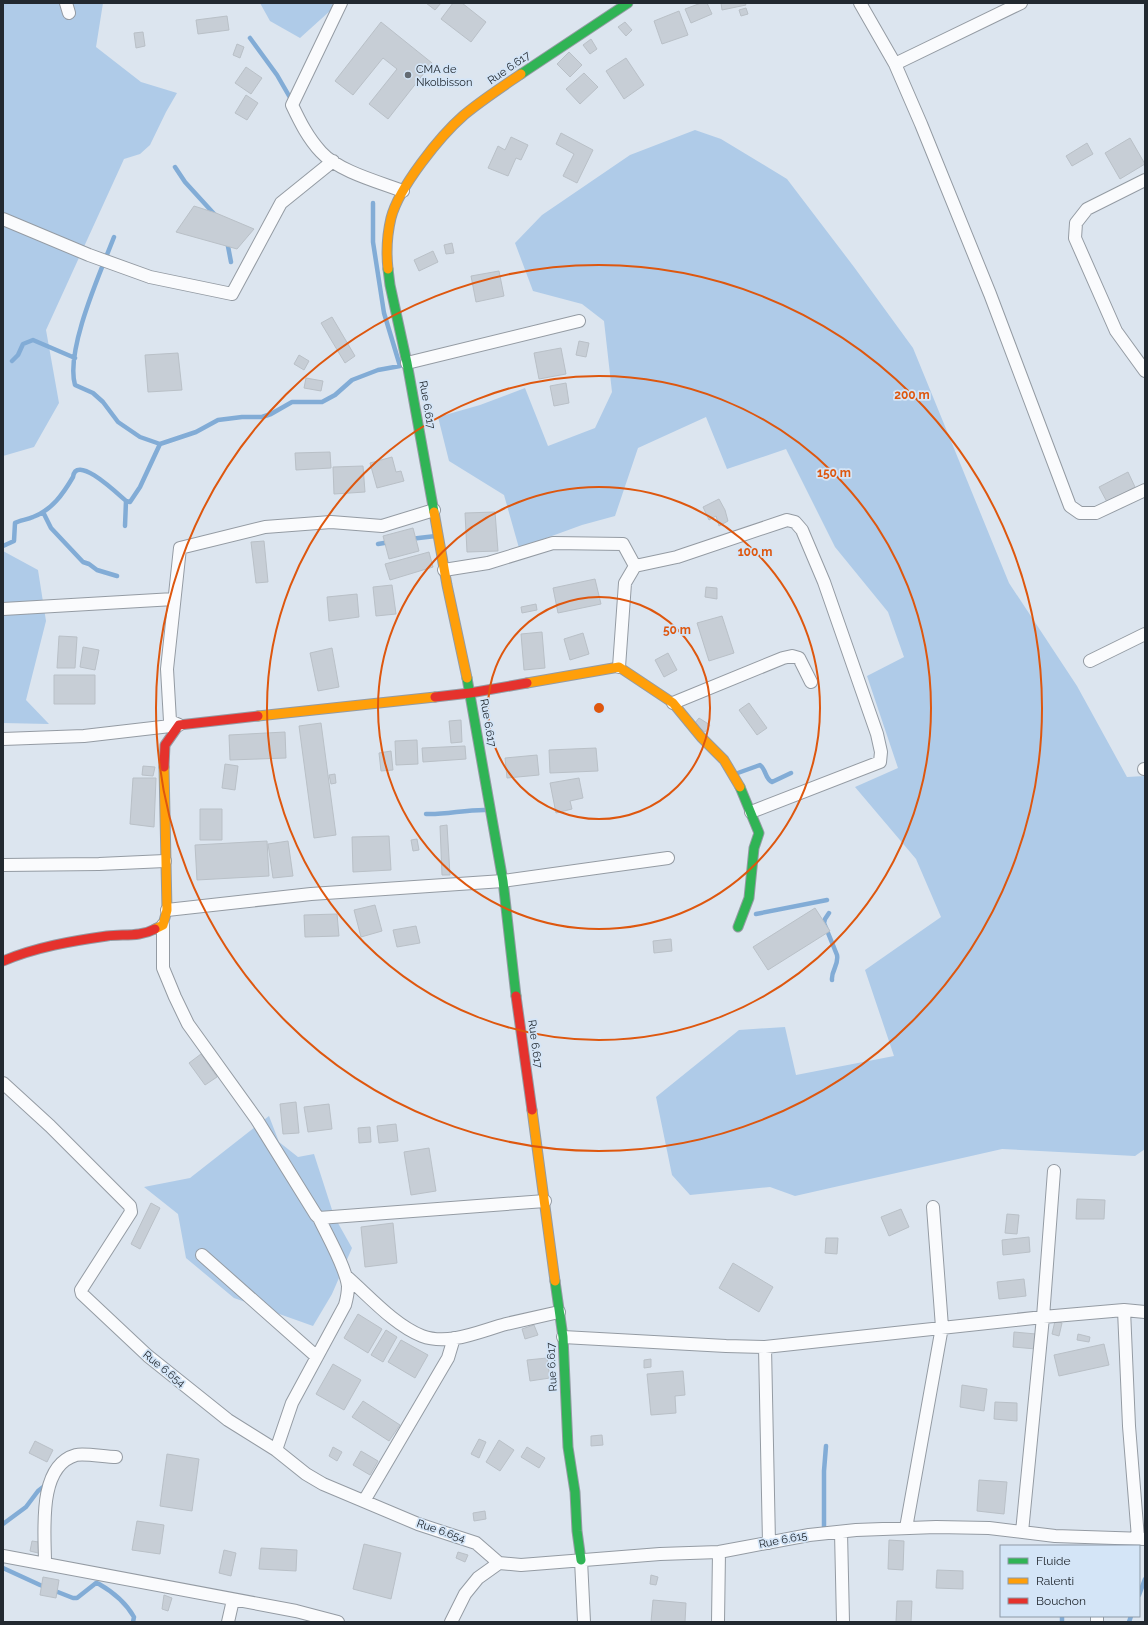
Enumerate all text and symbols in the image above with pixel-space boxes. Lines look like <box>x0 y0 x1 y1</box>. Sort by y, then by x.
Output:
street label: Rue 6.617 <box>485 49 533 87</box>
place label: CMA de Nkolbisson <box>416 63 472 89</box>
marker: CMA de Nkolbisson <box>403 70 413 80</box>
street label: Rue 6.617 <box>416 380 438 430</box>
text: 200 m <box>894 388 930 402</box>
text: 150 m <box>817 466 851 480</box>
text: 100 m <box>738 545 772 559</box>
text: 50 m <box>663 623 691 637</box>
street label: Rue 6.617 <box>477 698 499 748</box>
centre of rings <box>592 701 606 715</box>
street label: Rue 6.617 <box>525 1019 545 1069</box>
street label: Rue 6.617 <box>544 1342 560 1392</box>
street label: Rue 6.654 <box>140 1348 188 1390</box>
street label: Rue 6.654 <box>415 1517 467 1545</box>
street label: Rue 6.615 <box>758 1529 808 1551</box>
legend <box>1000 1545 1140 1617</box>
text: Fluide <box>1036 1554 1071 1568</box>
text: Ralenti <box>1036 1574 1074 1588</box>
text: Bouchon <box>1036 1594 1086 1608</box>

